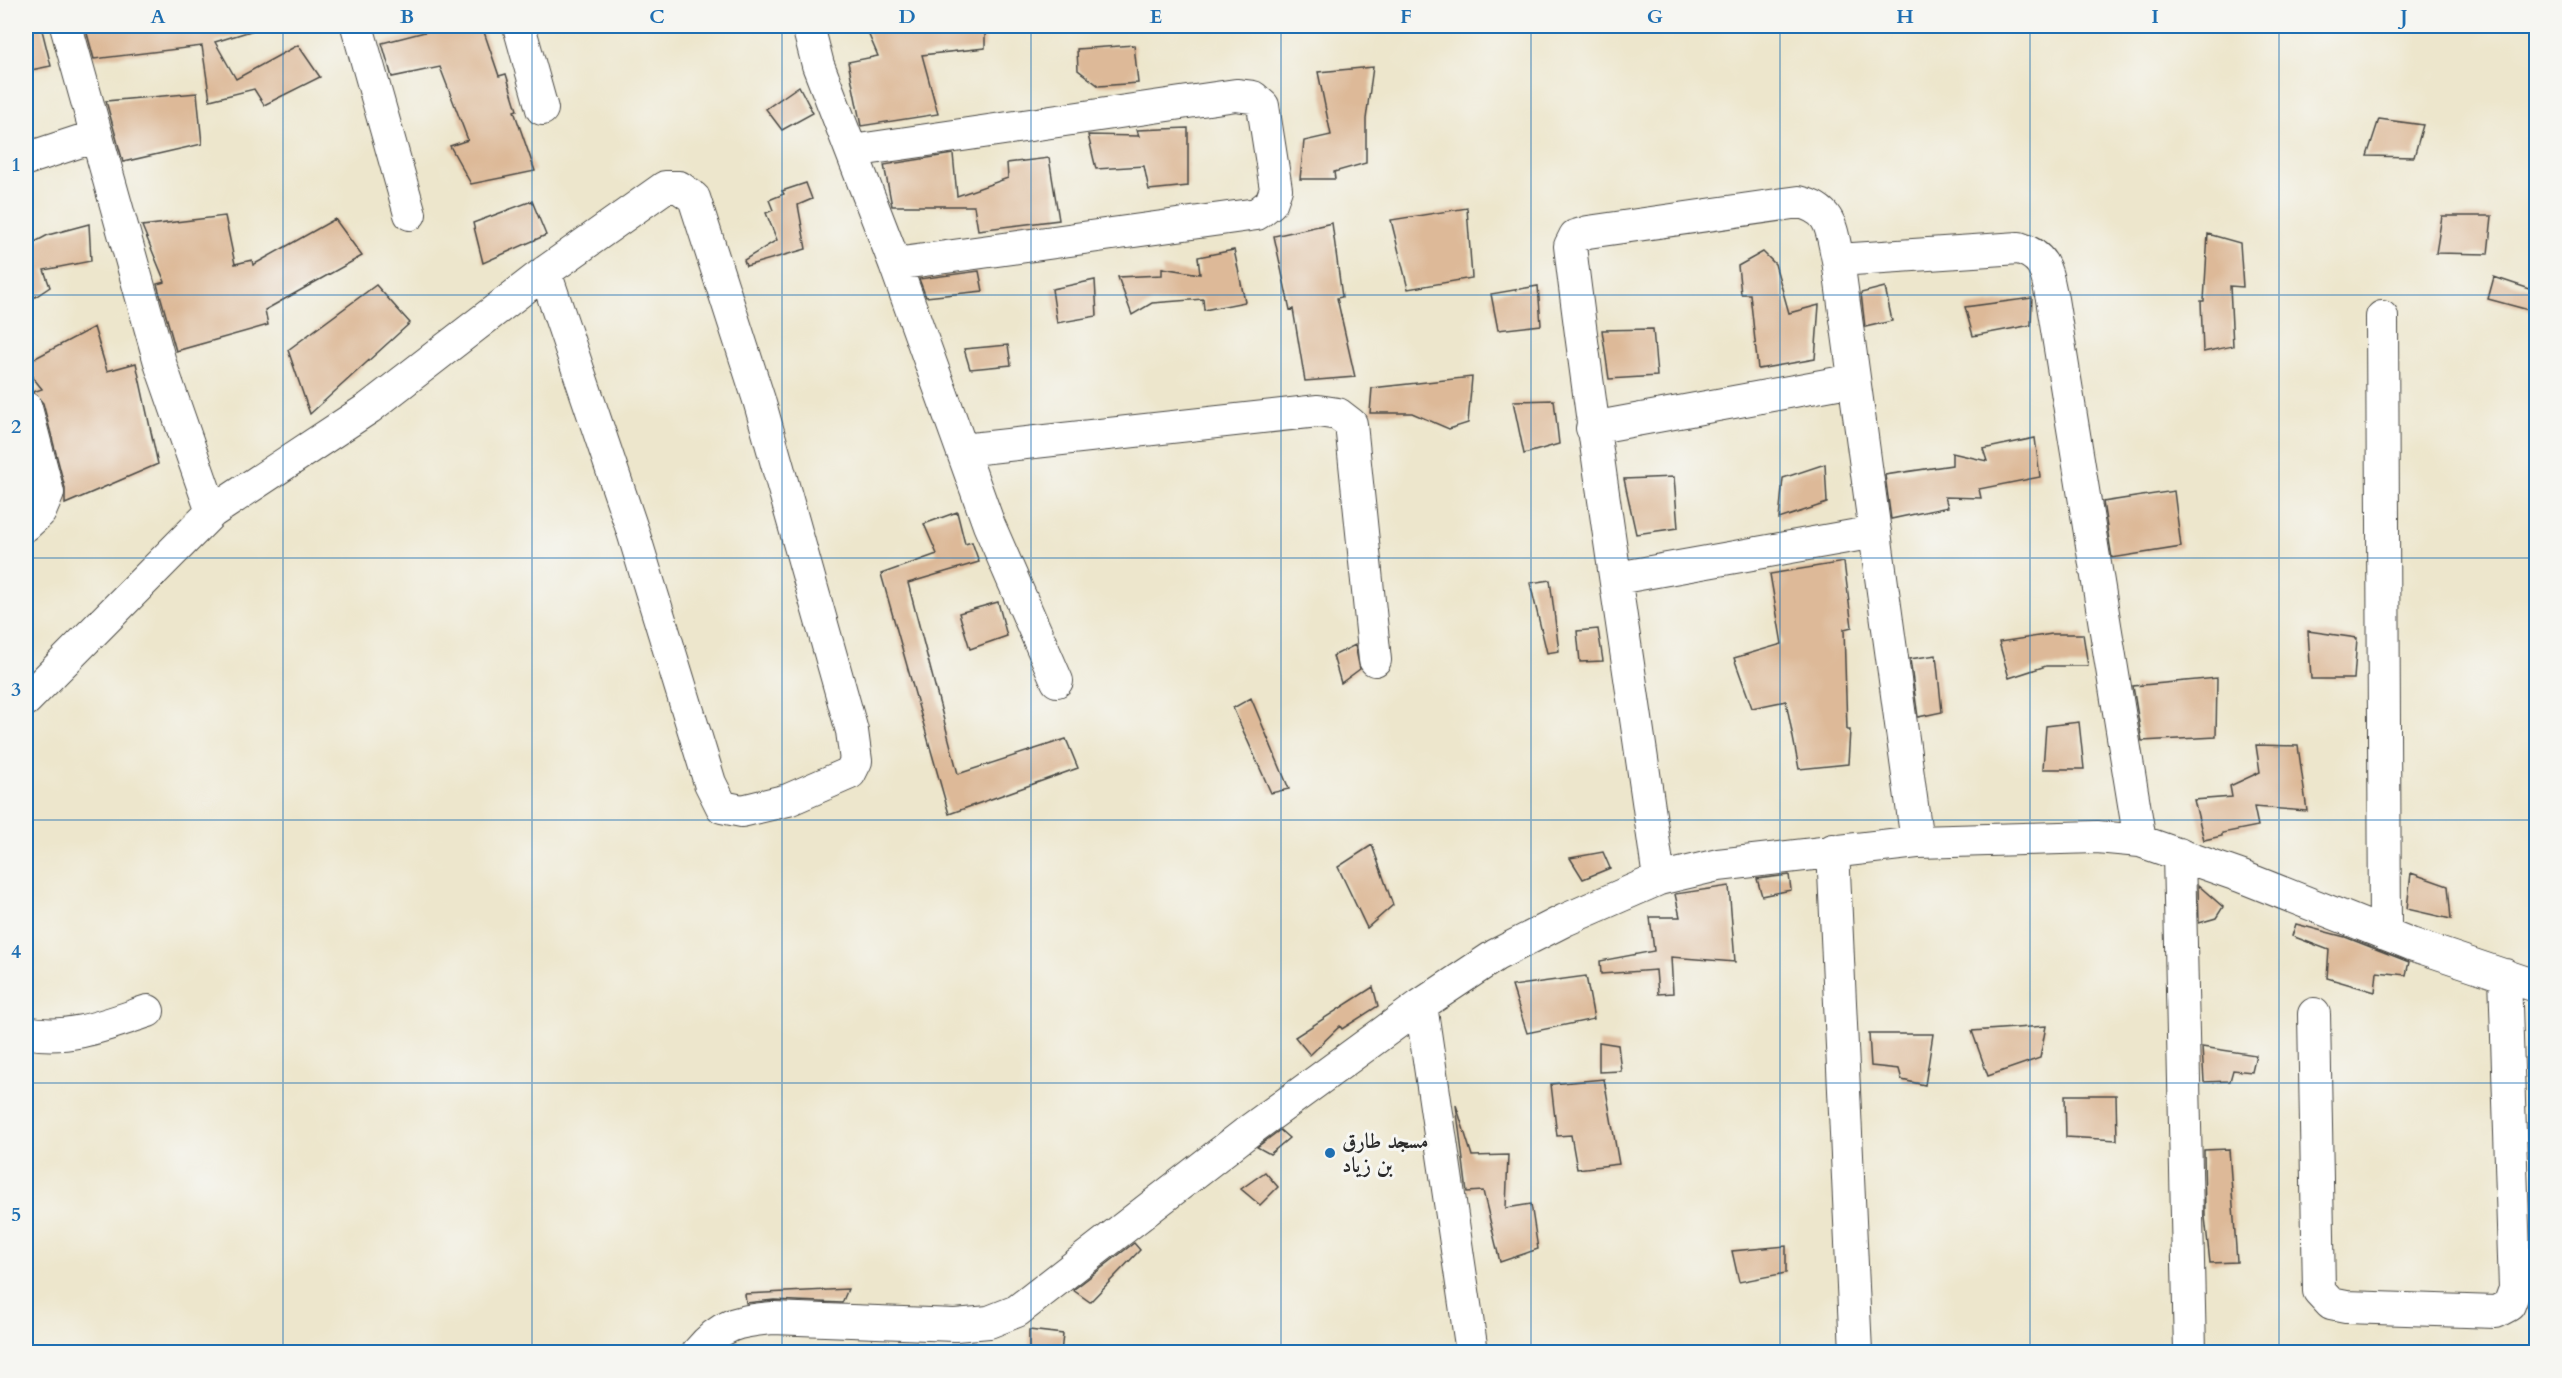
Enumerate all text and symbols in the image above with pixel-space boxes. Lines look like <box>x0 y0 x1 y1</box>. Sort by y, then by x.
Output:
text: A <box>150 3 166 30</box>
text: B <box>400 3 414 30</box>
text: C <box>649 3 665 30</box>
text: D <box>898 3 916 30</box>
text: E <box>1150 3 1162 30</box>
text: F <box>1400 3 1412 30</box>
text: G <box>1647 3 1663 30</box>
text: H <box>1896 3 1914 30</box>
text: I <box>2151 3 2159 30</box>
text: J <box>2397 3 2408 30</box>
text: 1 <box>11 151 21 178</box>
text: 2 <box>11 413 21 440</box>
text: 3 <box>11 676 21 703</box>
text: 4 <box>11 938 21 965</box>
place label: مسجد طارق بن زياد <box>1342 1127 1428 1180</box>
marker: مسجد طارق بن زياد <box>1323 1146 1337 1160</box>
text: 5 <box>11 1201 21 1228</box>

